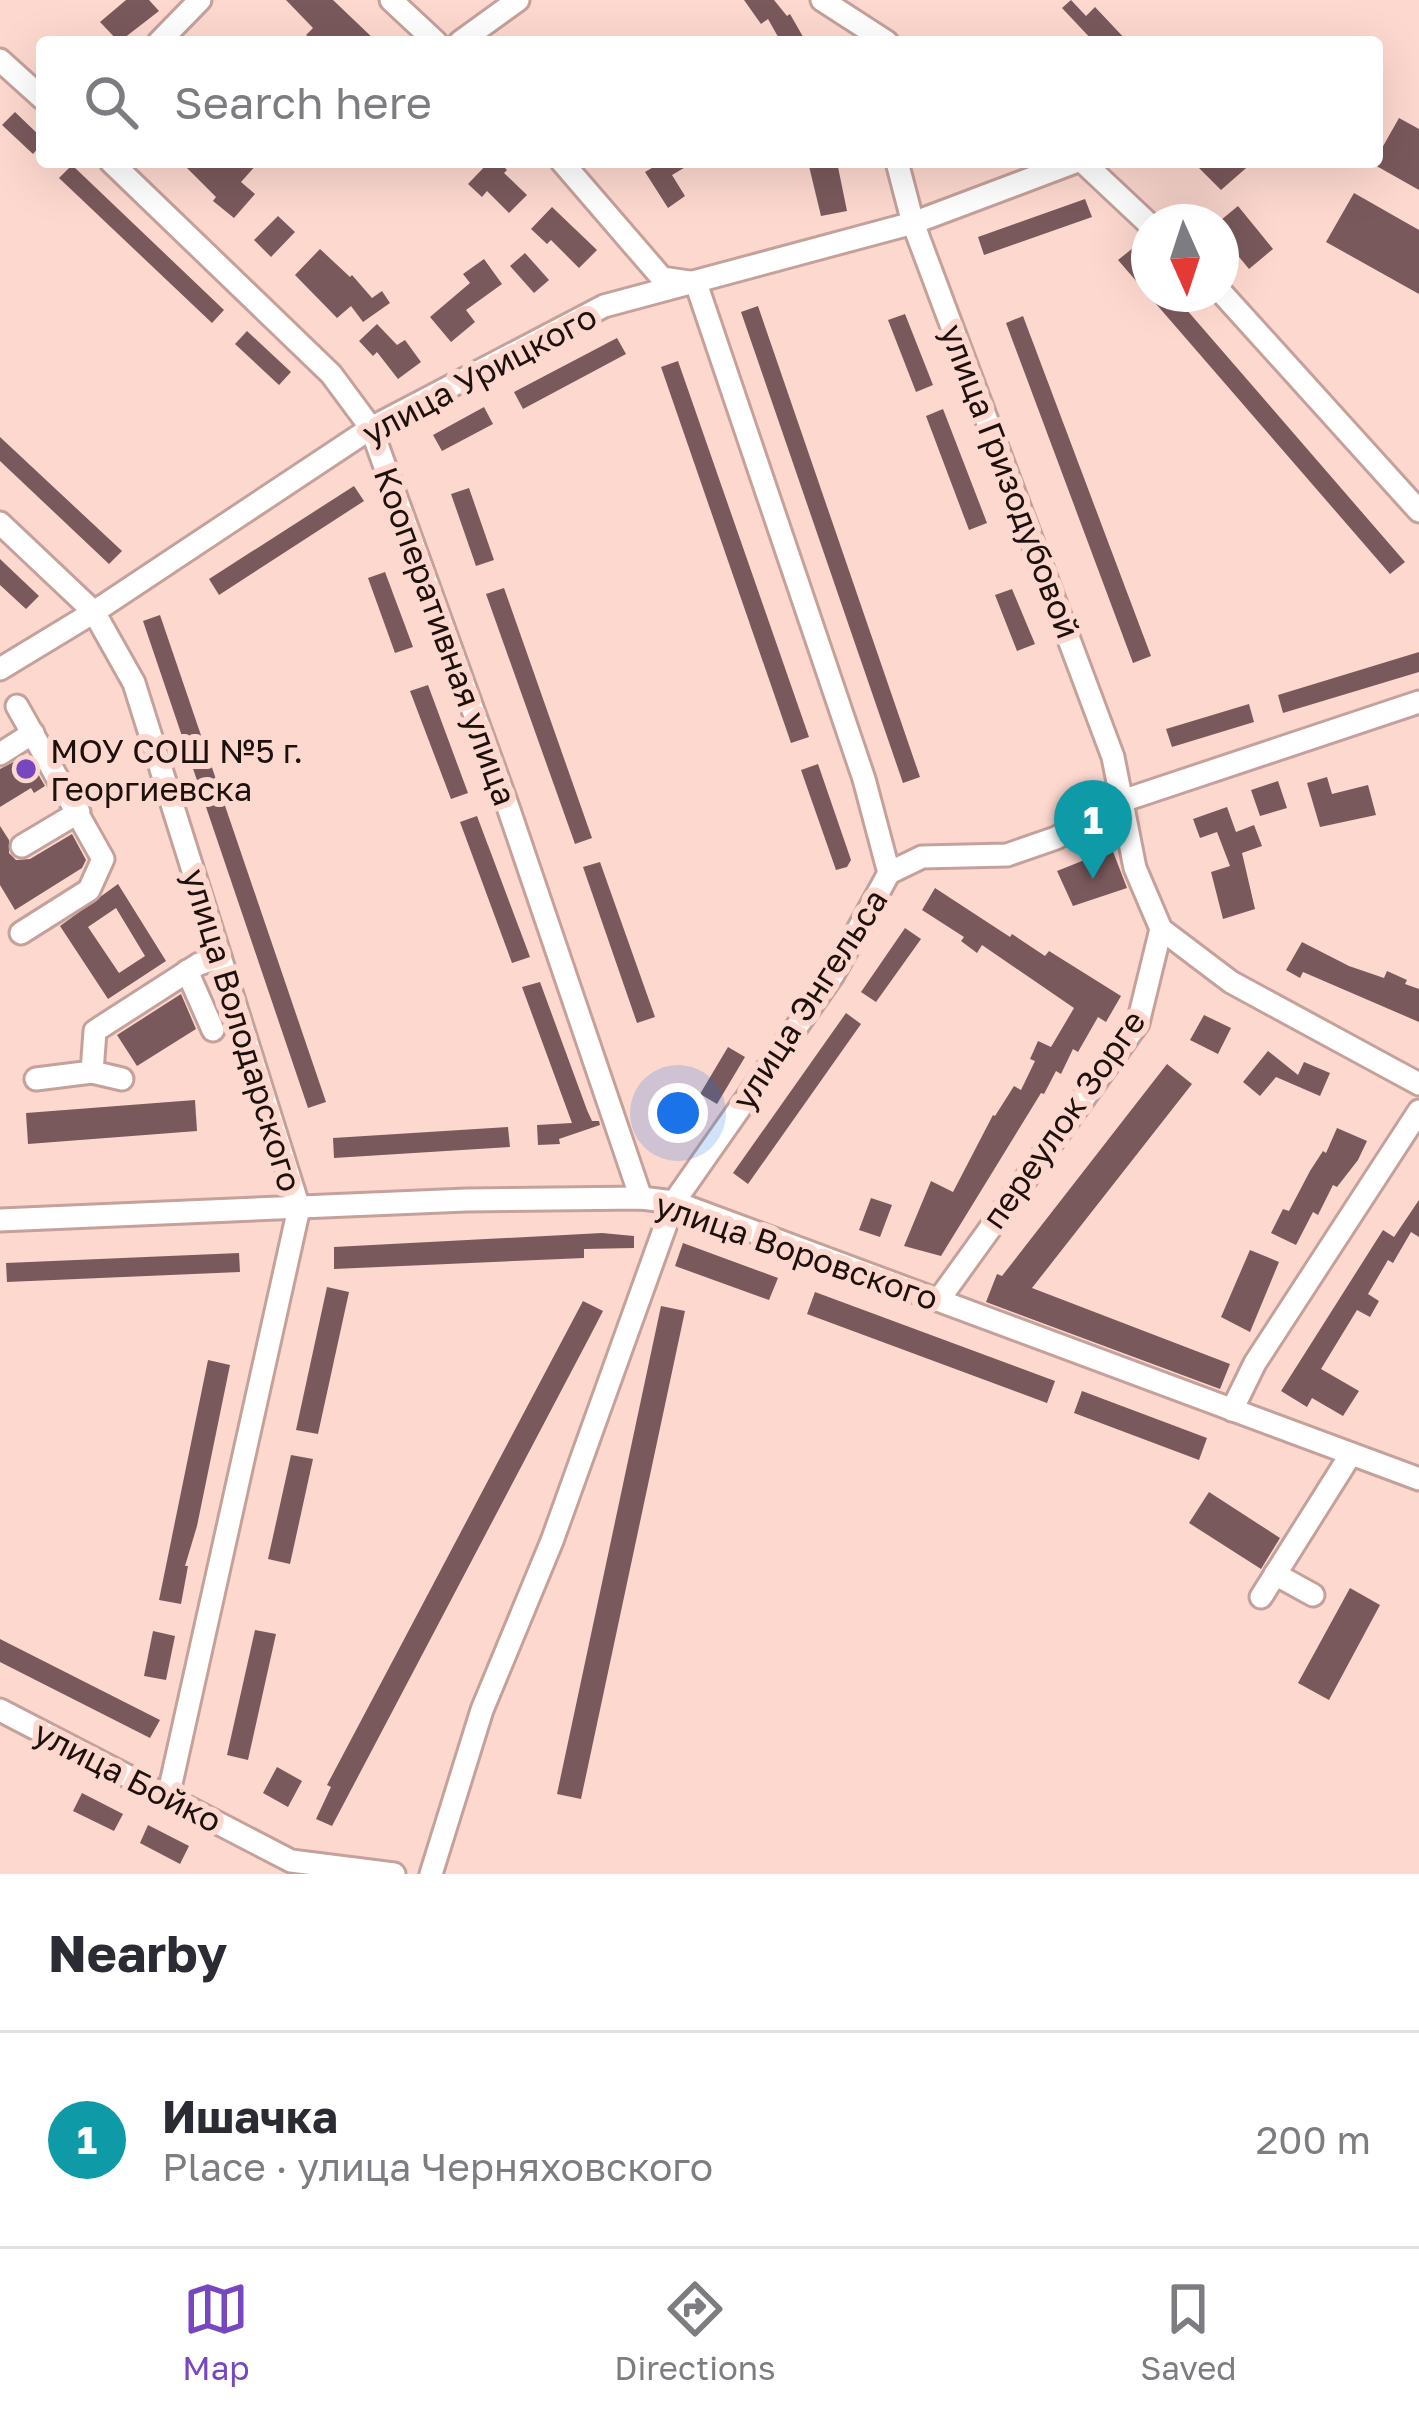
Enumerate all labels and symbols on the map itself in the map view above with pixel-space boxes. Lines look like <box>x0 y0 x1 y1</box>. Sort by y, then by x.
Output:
north arrow <box>1131 204 1239 312</box>
street label: улица Урицкого <box>355 296 603 452</box>
street label: улица Гризодубовой <box>933 319 1089 643</box>
street label: Кооперативная улица <box>367 462 525 810</box>
place label: МОУ СОШ №5 г. Георгиевска <box>50 731 303 808</box>
marker: МОУ СОШ №5 г. Георгиевска <box>13 756 39 782</box>
pin: 1 <box>1054 780 1132 879</box>
street label: улица Володарского <box>175 864 311 1196</box>
street label: улица Энгельса <box>723 882 895 1116</box>
street label: переулок Зорге <box>973 1003 1153 1235</box>
your location <box>648 1083 708 1143</box>
street label: улица Воровского <box>651 1184 943 1318</box>
street label: улица Бойко <box>28 1712 228 1840</box>

